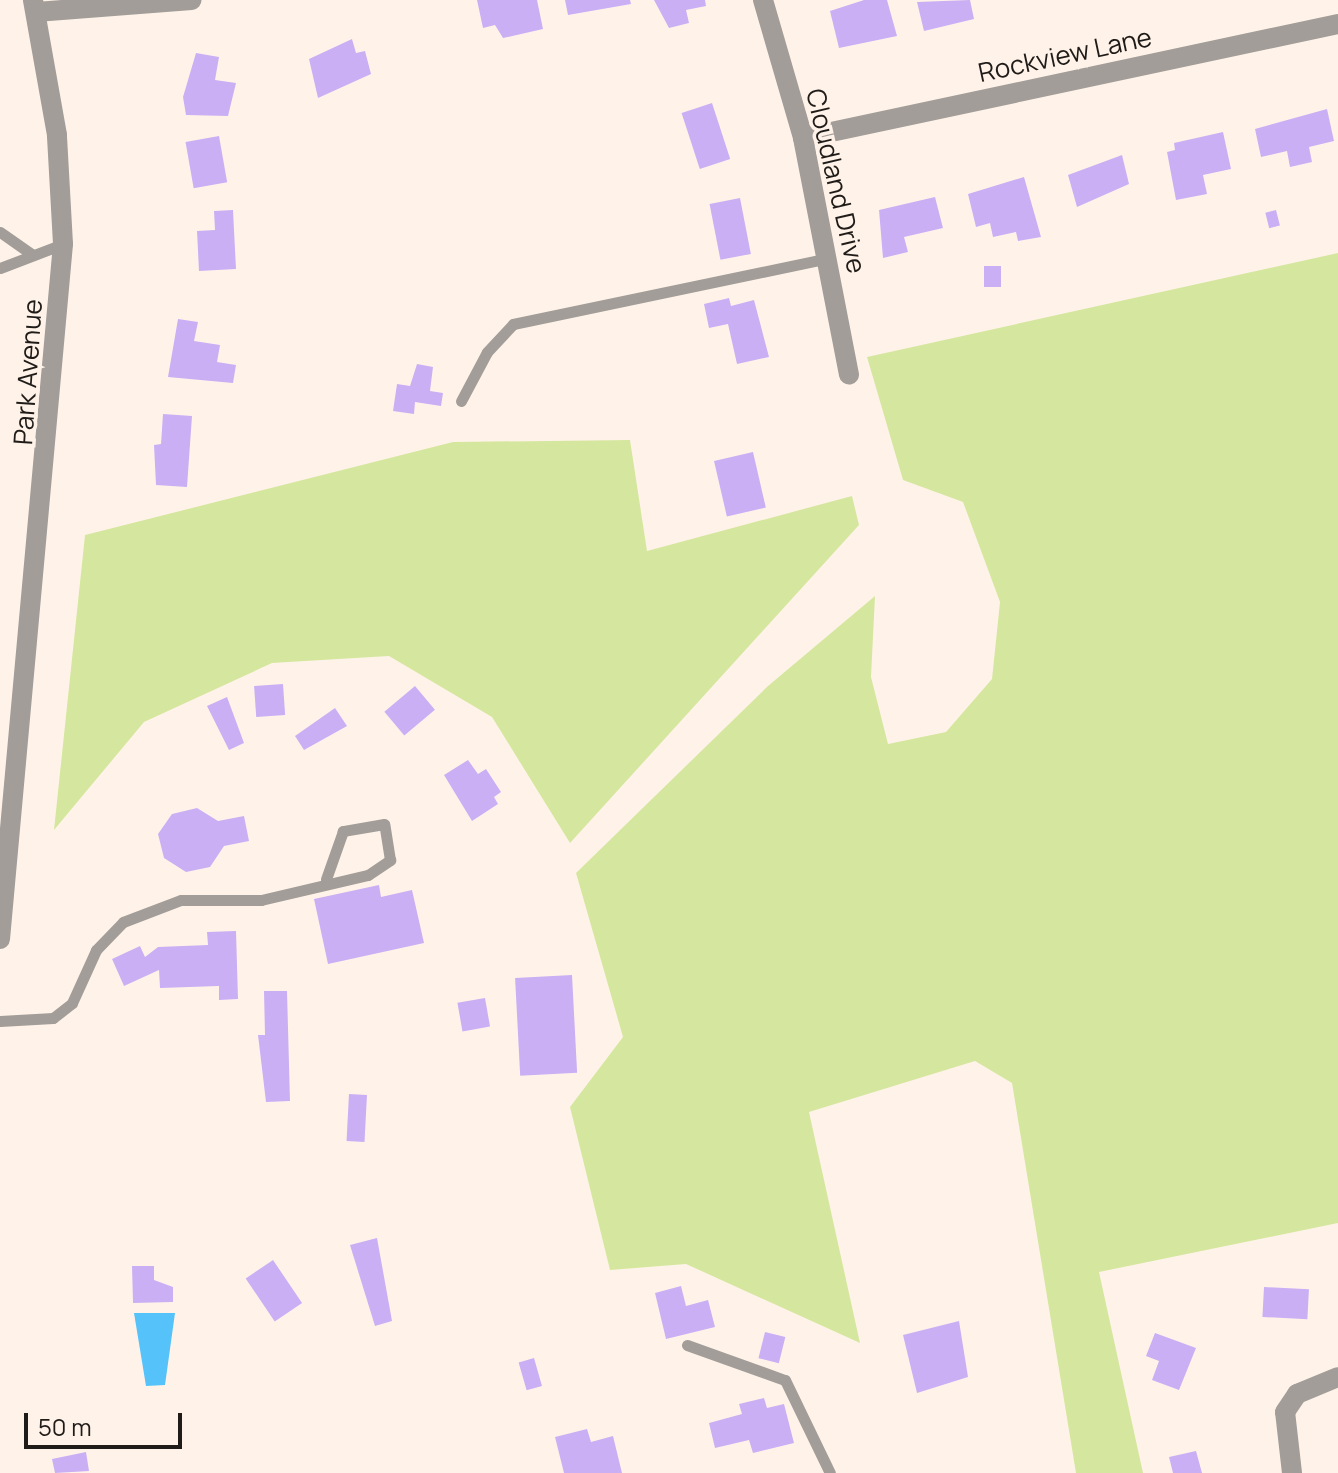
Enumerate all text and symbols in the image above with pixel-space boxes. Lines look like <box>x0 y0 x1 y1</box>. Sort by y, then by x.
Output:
street label: Rockview Lane <box>975 21 1155 89</box>
street label: Cloudland Drive <box>800 86 872 276</box>
street label: Park Avenue <box>7 298 49 446</box>
scale bar <box>28 1397 186 1447</box>
text: 50 m <box>38 1410 92 1443</box>

